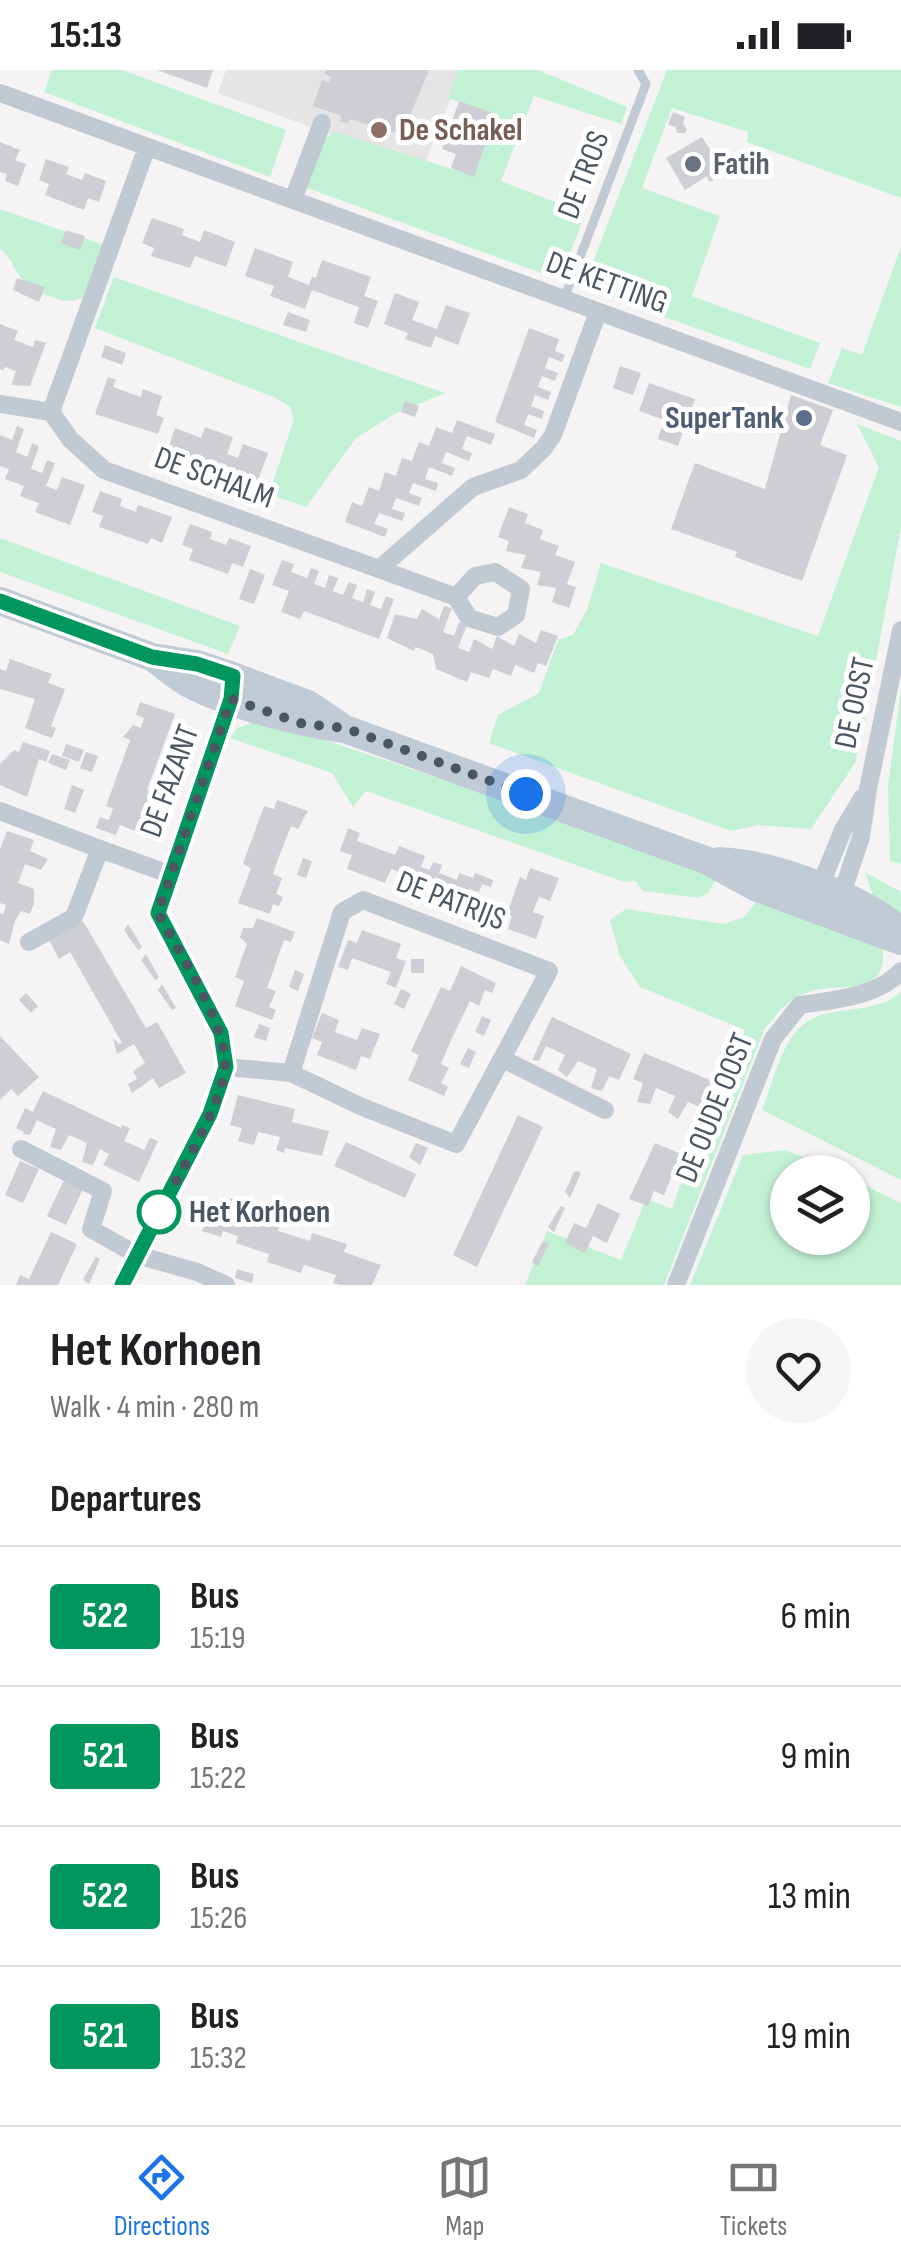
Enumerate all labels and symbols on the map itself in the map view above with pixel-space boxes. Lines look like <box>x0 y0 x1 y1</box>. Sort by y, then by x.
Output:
place label: De Schakel <box>399 111 523 150</box>
marker: De Schakel <box>368 119 390 141</box>
street label: DE TROS <box>550 126 618 224</box>
place label: Fatih <box>713 145 770 184</box>
marker: Fatih <box>682 153 704 175</box>
street label: DE KETTING <box>541 243 673 323</box>
place label: SuperTank <box>665 399 784 438</box>
marker: SuperTank <box>793 407 815 429</box>
street label: DE SCHALM <box>149 438 279 518</box>
street label: DE OOST <box>826 654 884 752</box>
street label: DE FAZANT <box>132 720 208 842</box>
your location <box>501 769 551 819</box>
street label: DE PATRIJS <box>391 862 511 940</box>
street label: DE OUDE OOST <box>667 1028 763 1188</box>
marker: Het Korhoen <box>138 1191 180 1233</box>
place label: Het Korhoen <box>189 1193 330 1232</box>

